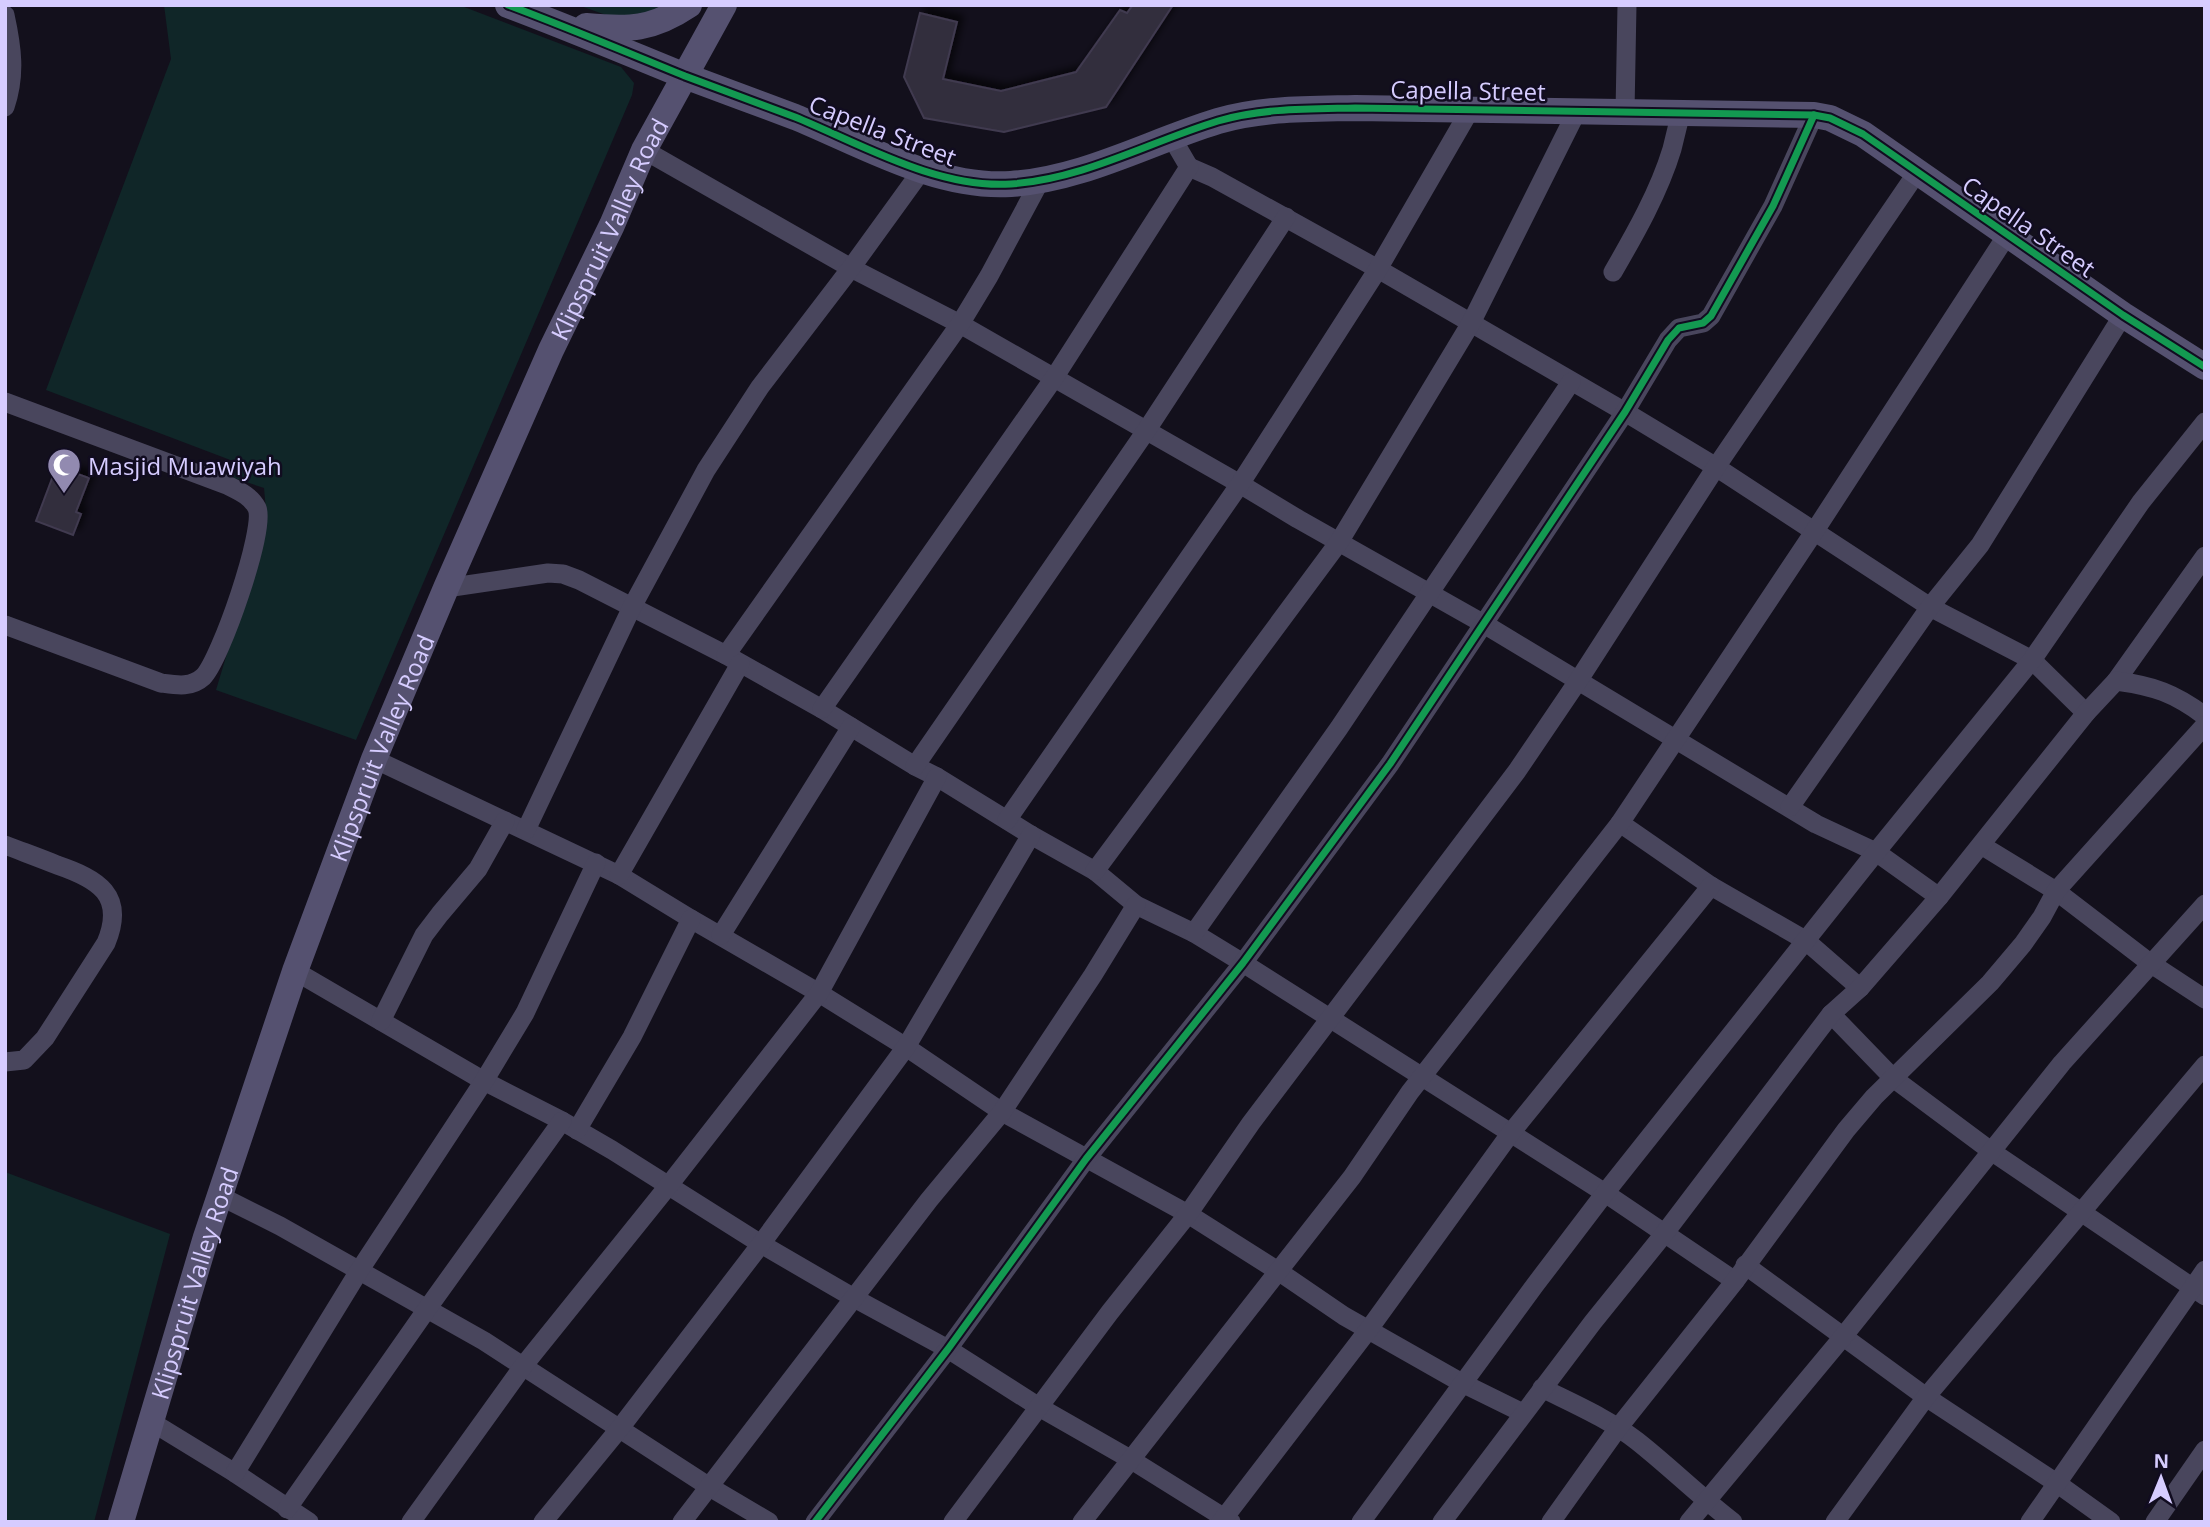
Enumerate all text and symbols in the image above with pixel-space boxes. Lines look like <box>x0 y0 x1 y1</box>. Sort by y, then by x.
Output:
street label: Capella Street <box>1390 72 1546 108</box>
street label: Capella Street <box>805 87 961 173</box>
street label: Klipspruit Valley Road <box>542 112 675 345</box>
street label: Capella Street <box>1956 168 2102 284</box>
mosque icon: Masjid Muawiyah <box>45 446 83 495</box>
place label: Masjid Muawiyah <box>88 449 282 482</box>
street label: Klipspruit Valley Road <box>321 629 441 866</box>
street label: Klipspruit Valley Road <box>142 1162 245 1403</box>
north arrow <box>2126 1443 2196 1513</box>
text: N <box>2153 1448 2169 1474</box>

